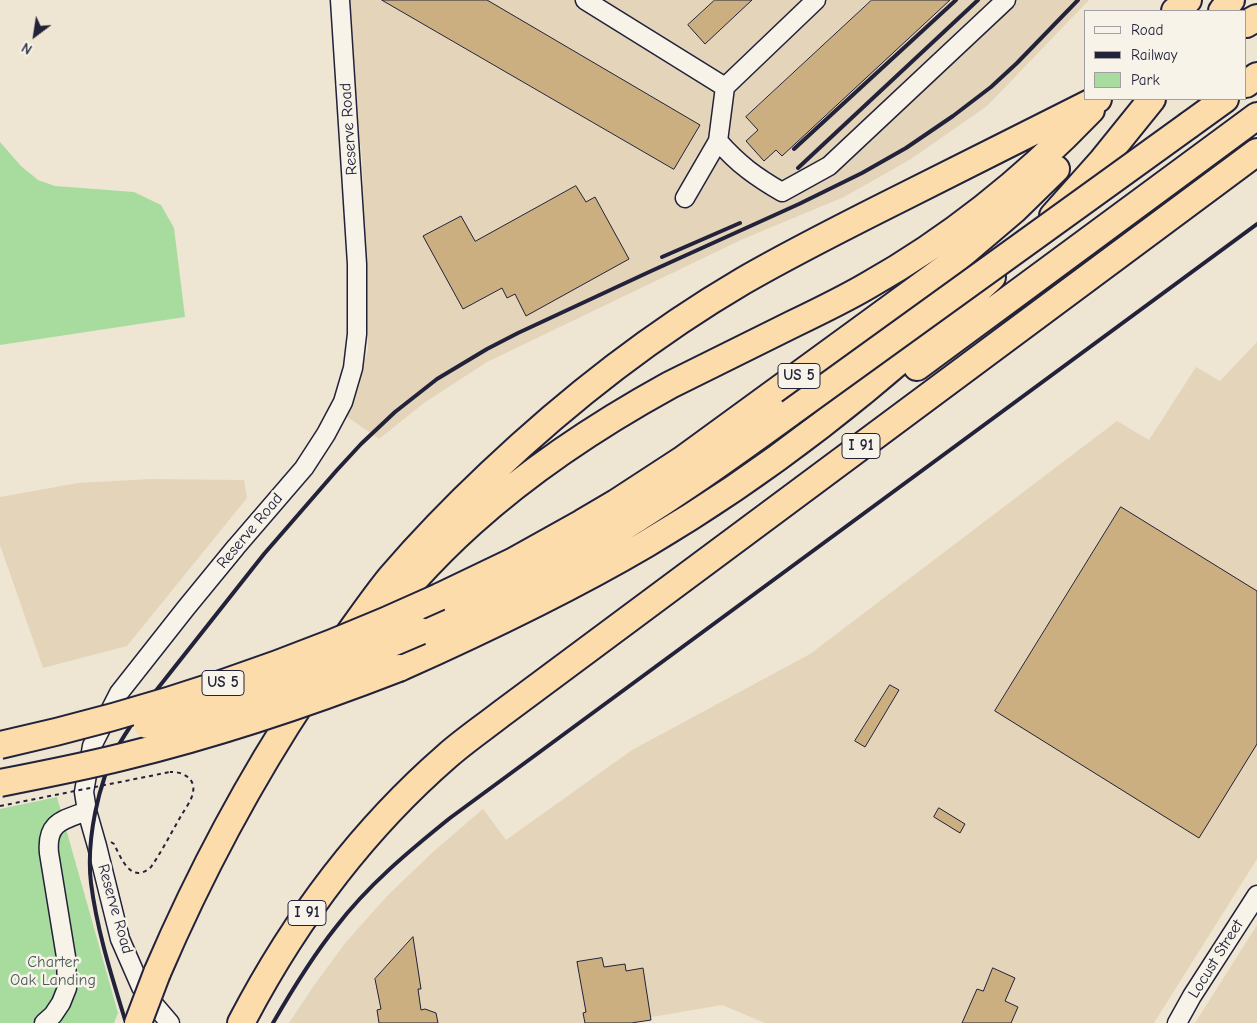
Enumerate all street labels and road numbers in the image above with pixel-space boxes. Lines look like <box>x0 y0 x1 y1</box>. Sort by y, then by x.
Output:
street label: Reserve Road <box>336 82 362 176</box>
road number: US 5 <box>778 364 820 388</box>
road number: I 91 <box>842 434 880 458</box>
street label: Reserve Road <box>213 489 287 573</box>
road number: US 5 <box>202 670 244 696</box>
street label: Reserve Road <box>93 862 137 956</box>
road number: I 91 <box>288 900 326 926</box>
street label: Locust Street <box>1184 916 1248 1002</box>

